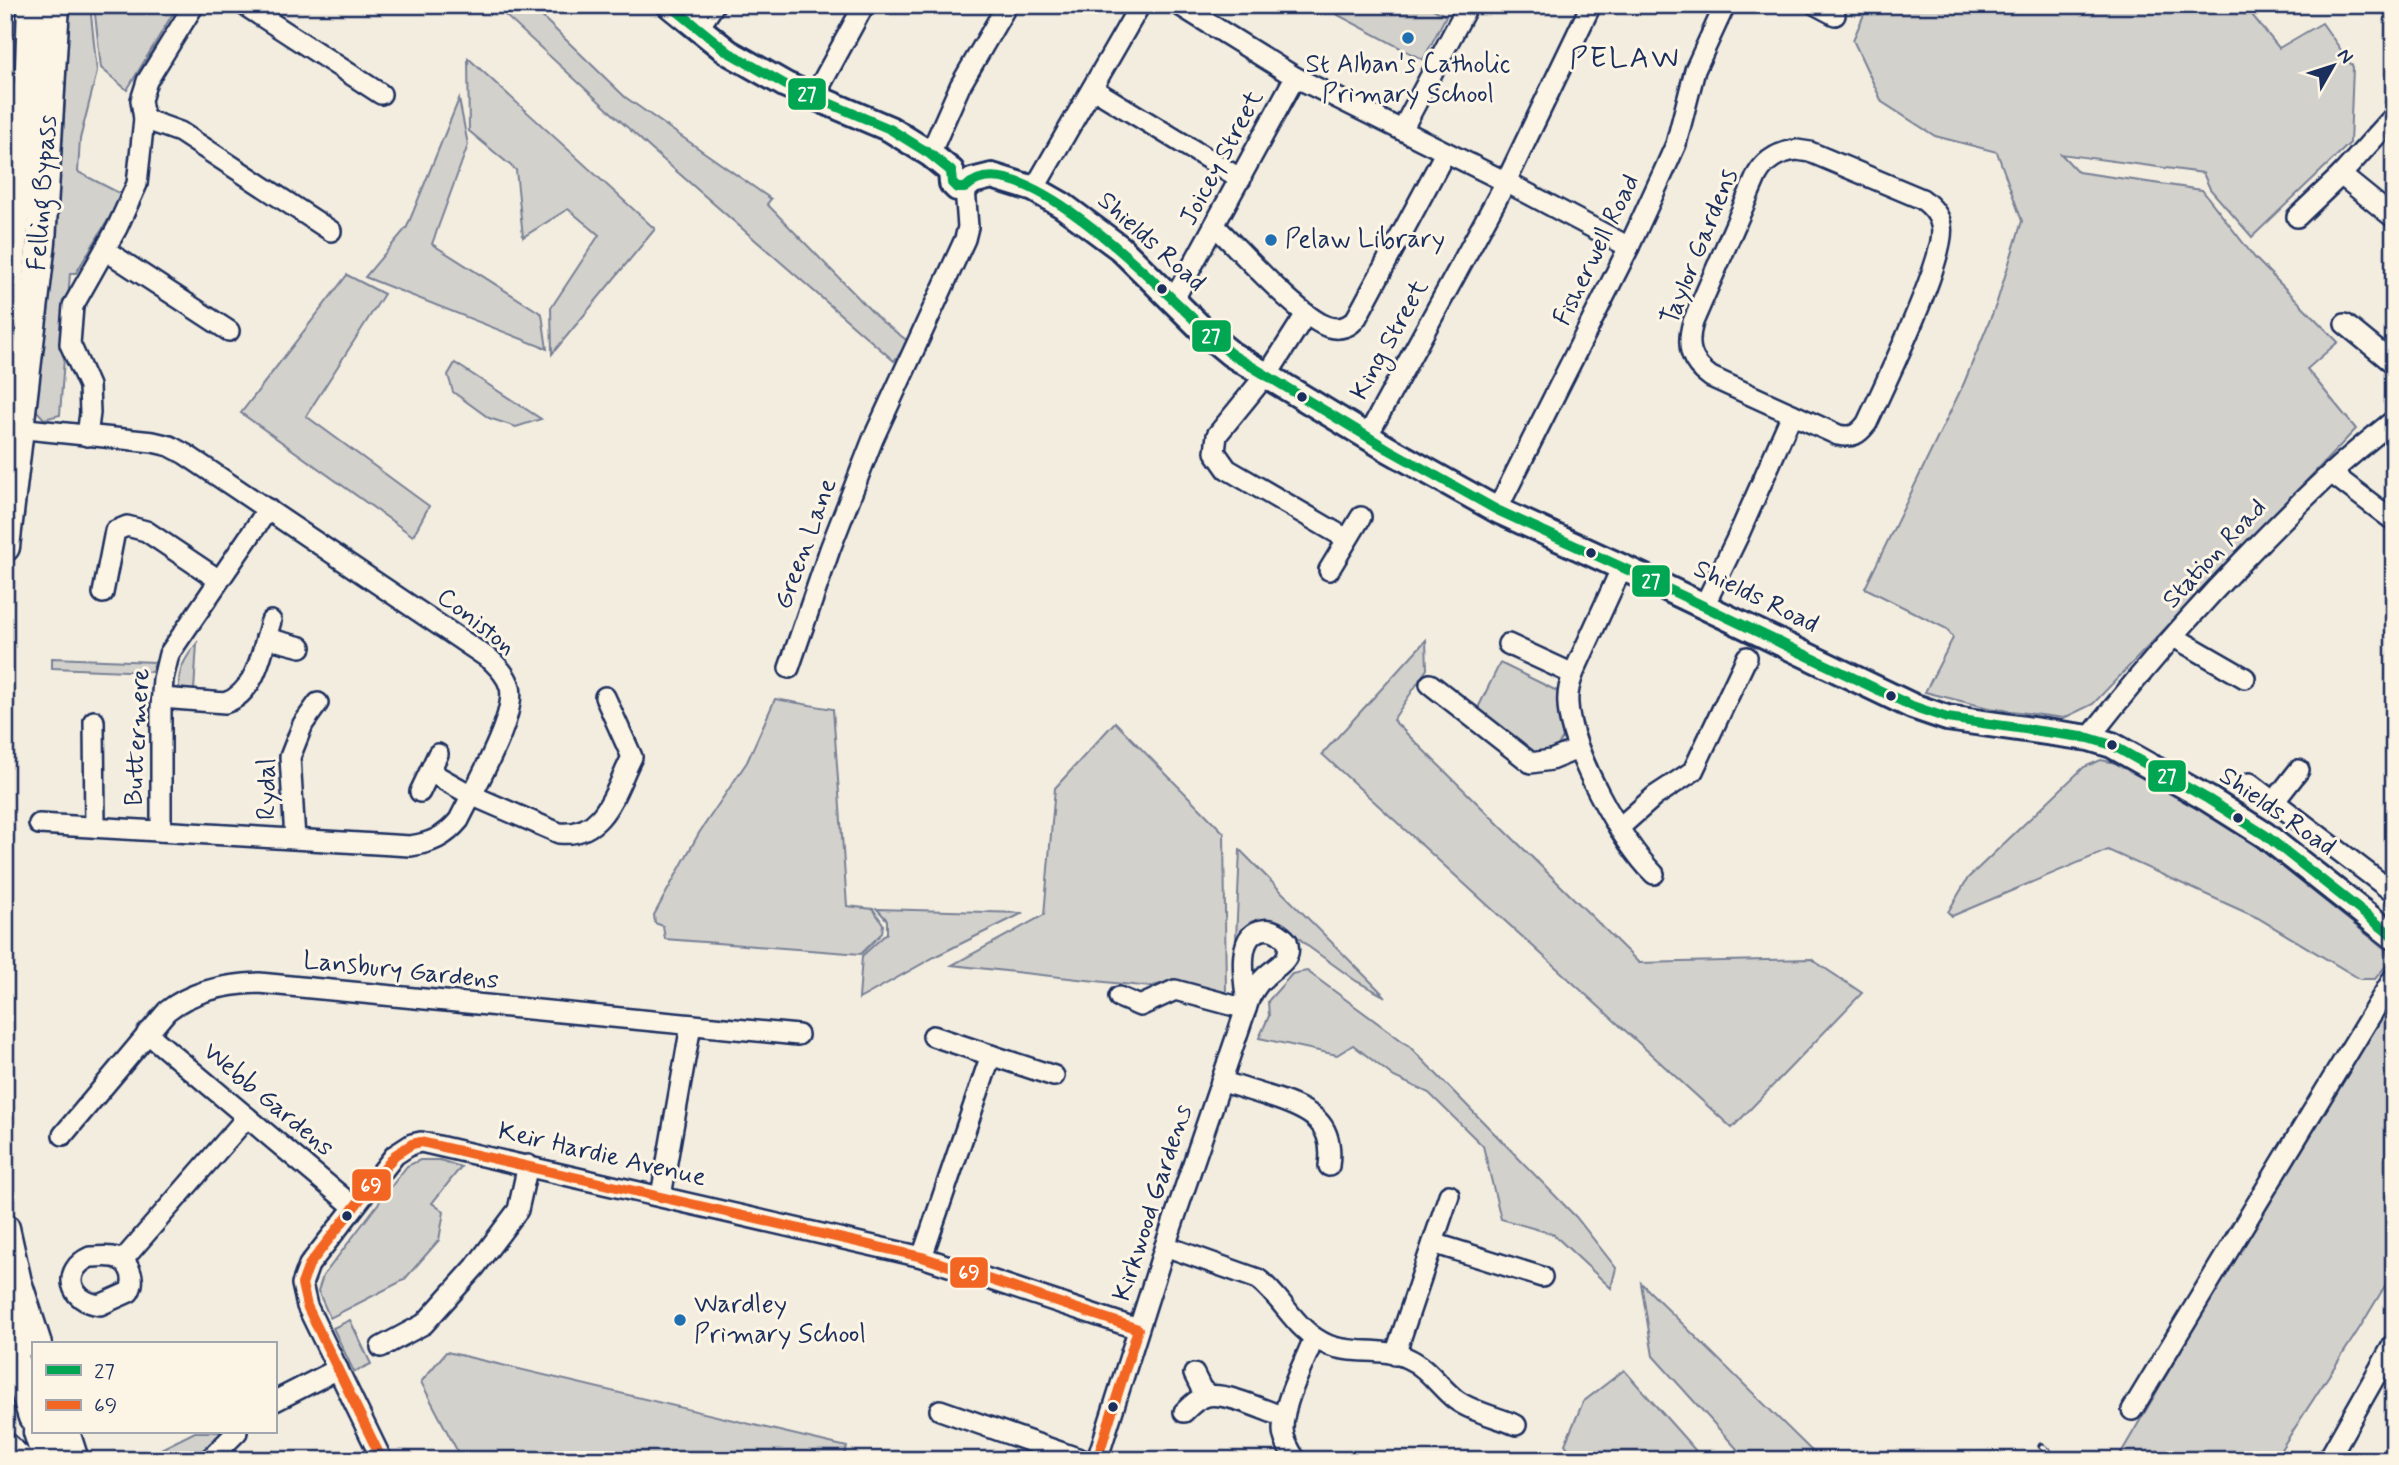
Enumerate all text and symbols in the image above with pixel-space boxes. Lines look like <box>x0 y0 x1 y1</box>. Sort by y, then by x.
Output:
marker: St Alban's Catholic Primary School <box>1400 30 1416 46</box>
north arrow <box>2298 32 2368 102</box>
district label: PELAW <box>1570 39 1680 78</box>
text: N <box>2331 43 2359 69</box>
place label: St Alban's Catholic Primary School <box>1306 48 1510 112</box>
line badge: 27 <box>787 77 827 111</box>
text: 27 <box>798 83 817 108</box>
street label: Joicey Street <box>1172 84 1272 232</box>
street label: Felling Bypass <box>21 114 68 272</box>
street label: Taylor Gardens <box>1653 164 1747 330</box>
street label: Fisherwell Road <box>1546 169 1648 331</box>
street label: Shields Road <box>1089 184 1213 300</box>
place label: Pelaw Library <box>1285 223 1445 257</box>
marker: Pelaw Library <box>1263 232 1279 248</box>
street label: King Street <box>1343 274 1439 407</box>
unlabelled marker <box>1155 282 1169 296</box>
line badge: 27 <box>1191 319 1232 353</box>
text: 27 <box>1202 325 1221 350</box>
unlabelled marker <box>1295 390 1309 404</box>
street label: Green Lane <box>767 474 845 614</box>
street label: Station Road <box>2155 492 2275 616</box>
unlabelled marker <box>1584 546 1598 560</box>
street label: Shields Road <box>1688 552 1824 642</box>
line badge: 27 <box>1631 564 1671 598</box>
text: 27 <box>1642 570 1661 595</box>
street label: Coniston <box>429 580 523 664</box>
street label: Buttermere <box>117 667 159 807</box>
unlabelled marker <box>1884 689 1898 703</box>
unlabelled marker <box>2105 738 2119 752</box>
street label: Rydal <box>251 758 285 820</box>
line badge: 27 <box>2147 759 2187 793</box>
street label: Shields Road <box>2212 759 2342 865</box>
text: 27 <box>2158 765 2177 790</box>
unlabelled marker <box>2231 811 2245 825</box>
street label: Lansbury Gardens <box>302 944 500 998</box>
street label: Webb Gardens <box>195 1035 341 1165</box>
street label: Kirkwood Gardens <box>1105 1101 1201 1305</box>
street label: Keir Hardie Avenue <box>495 1115 709 1195</box>
line badge: 69 <box>351 1168 392 1202</box>
text: 69 <box>360 1174 382 1199</box>
unlabelled marker <box>340 1209 354 1223</box>
line badge: 69 <box>949 1256 989 1289</box>
text: 69 <box>958 1261 980 1286</box>
place label: Wardley Primary School <box>694 1288 866 1352</box>
marker: Wardley Primary School <box>672 1312 688 1328</box>
legend <box>32 1342 276 1434</box>
text: 27 <box>94 1358 115 1386</box>
text: 69 <box>94 1392 117 1420</box>
unlabelled marker <box>1106 1400 1120 1414</box>

